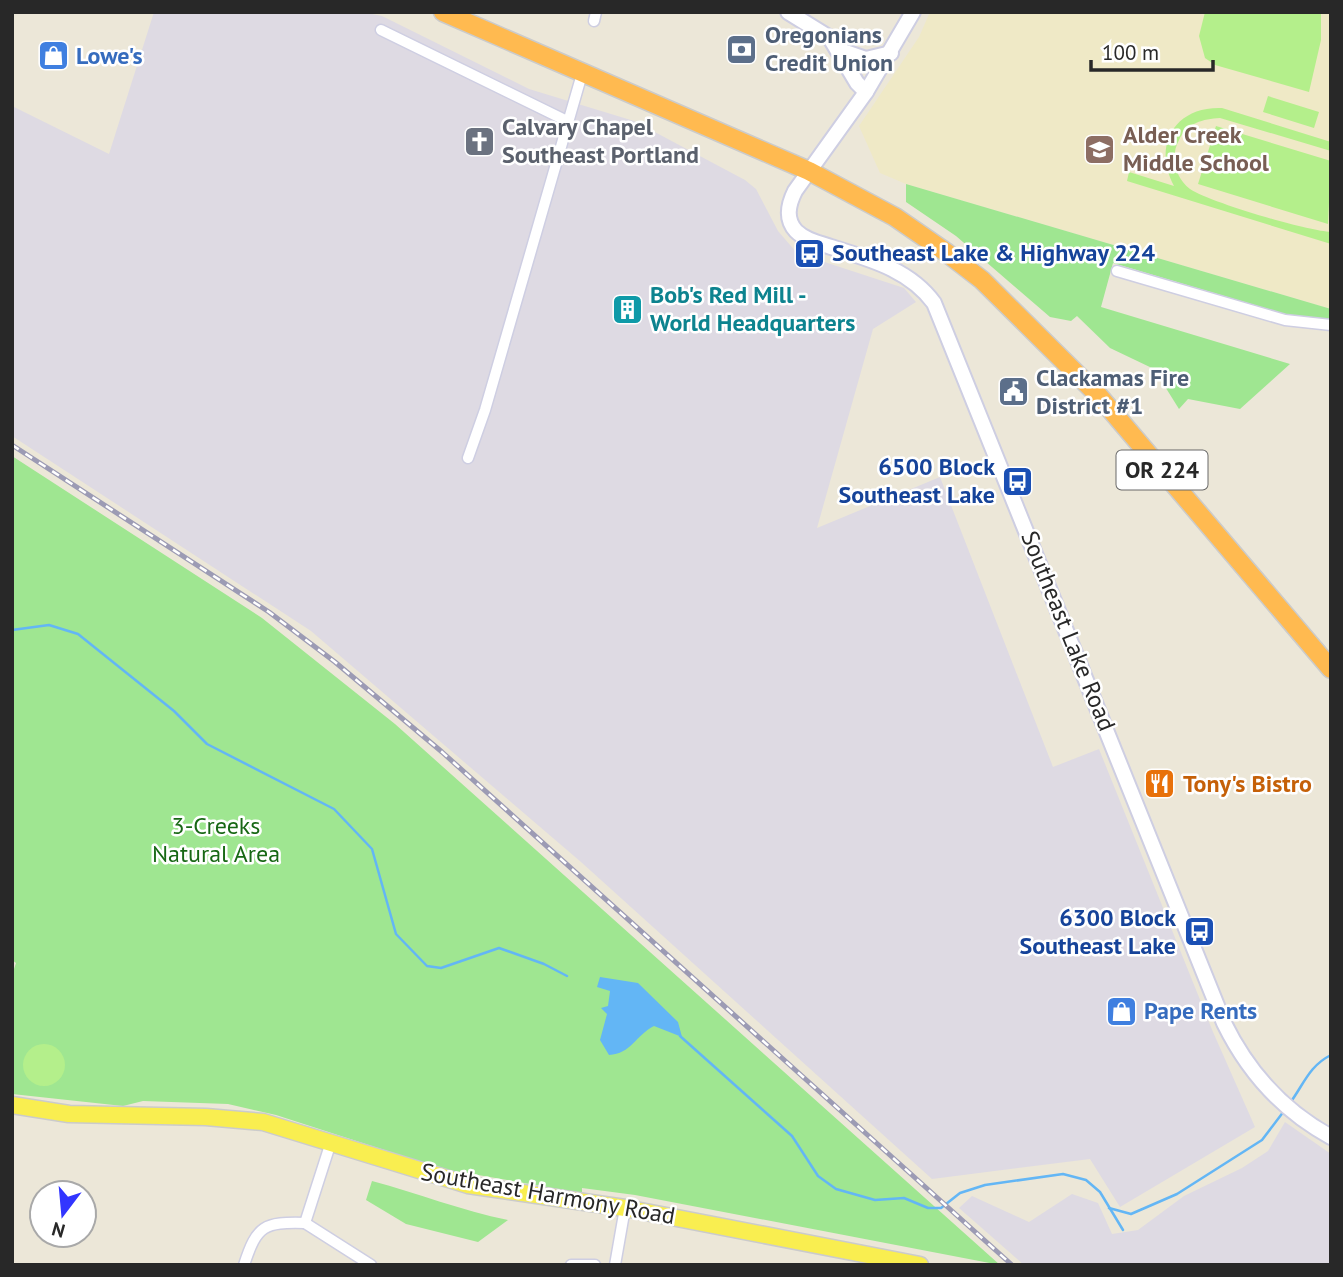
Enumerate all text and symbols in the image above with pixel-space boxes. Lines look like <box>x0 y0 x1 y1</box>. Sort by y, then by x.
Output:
place label: Oregonians Credit Union <box>765 19 893 78</box>
scale bar <box>1091 28 1214 72</box>
bank icon: Oregonians Credit Union <box>725 32 759 66</box>
shop icon: Lowe's <box>36 39 70 73</box>
text: 100 m <box>1102 39 1159 66</box>
place label: Lowe's <box>76 40 143 71</box>
place label: Calvary Chapel Southeast Portland <box>502 111 699 170</box>
place label: Alder Creek Middle School <box>1123 119 1270 178</box>
church icon: Calvary Chapel Southeast Portland <box>462 124 496 158</box>
school or university icon: Alder Creek Middle School <box>1083 132 1117 166</box>
bus stop icon: Southeast Lake & Highway 224 <box>792 236 826 270</box>
place label: Southeast Lake & Highway 224 <box>832 237 1155 268</box>
place label: Bob's Red Mill - World Headquarters <box>650 279 855 338</box>
building icon: Bob's Red Mill - World Headquarters <box>610 292 644 326</box>
place label: Clackamas Fire District #1 <box>1036 362 1189 421</box>
public building icon: Clackamas Fire District #1 <box>996 375 1030 409</box>
road number: OR 224 <box>1116 450 1208 490</box>
place label: 6500 Block Southeast Lake <box>838 451 995 510</box>
bus stop icon: 6500 Block Southeast Lake <box>1001 464 1035 498</box>
street label: Southeast Lake Road <box>1014 526 1123 735</box>
restaurant icon: Tony's Bistro <box>1143 767 1177 801</box>
place label: Tony's Bistro <box>1183 768 1312 799</box>
park label: 3-Creeks Natural Area <box>152 810 280 869</box>
place label: 6300 Block Southeast Lake <box>1019 902 1176 961</box>
bus stop icon: 6300 Block Southeast Lake <box>1182 915 1216 949</box>
shop icon: Pape Rents <box>1104 994 1138 1028</box>
place label: Pape Rents <box>1144 995 1257 1026</box>
street label: Southeast Harmony Road <box>418 1156 678 1231</box>
north arrow <box>28 1179 98 1249</box>
text: N <box>49 1217 68 1244</box>

